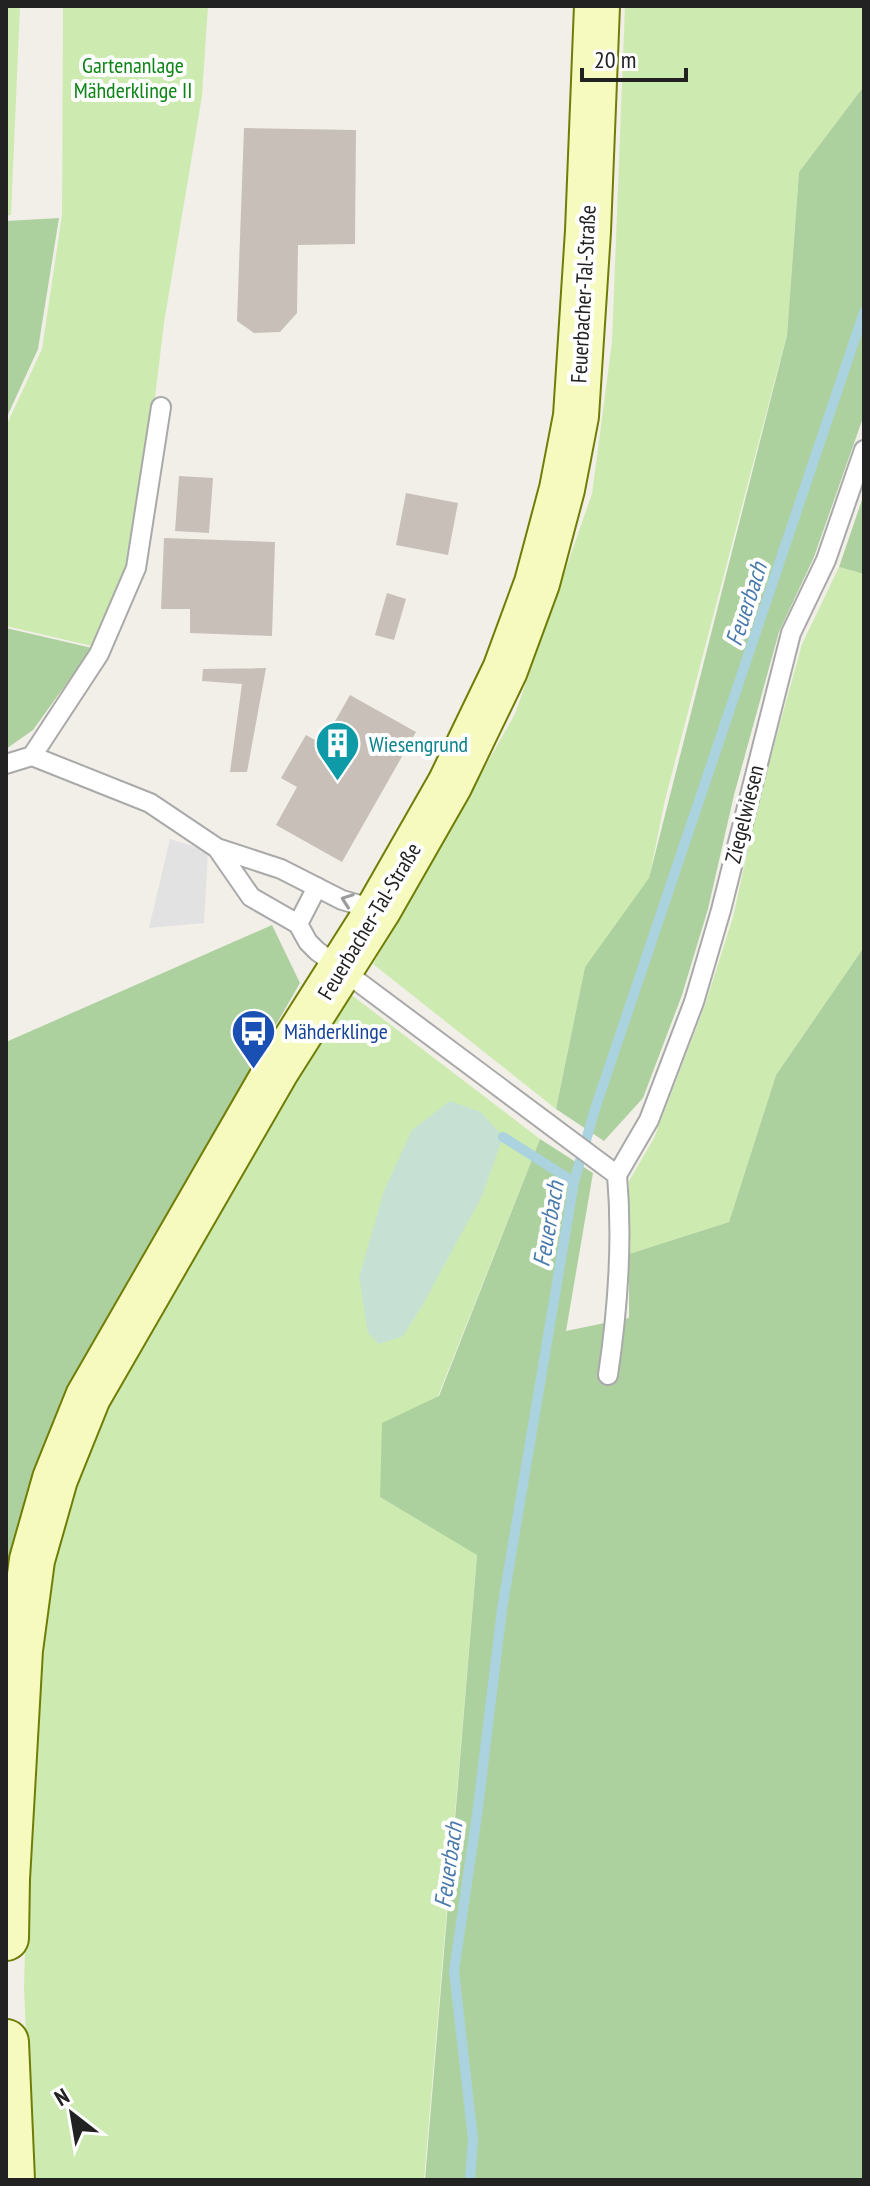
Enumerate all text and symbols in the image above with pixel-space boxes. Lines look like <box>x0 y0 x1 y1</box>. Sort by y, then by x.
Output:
scale bar <box>582 32 686 82</box>
text: 20 m <box>594 44 636 75</box>
park label: Gartenanlage Mähderklinge II <box>74 51 192 104</box>
street label: Feuerbacher-Tal-Straße <box>564 204 602 384</box>
water label: Feuerbach <box>718 557 774 650</box>
building icon: Wiesengrund <box>314 720 362 783</box>
place label: Wiesengrund <box>369 730 468 758</box>
street label: Ziegelwiesen <box>718 762 770 866</box>
street label: Feuerbacher-Tal-Straße <box>311 837 427 1005</box>
one-way arrow <box>340 894 354 910</box>
bus stop icon: Mähderklinge <box>229 1007 277 1070</box>
place label: Mähderklinge <box>284 1017 388 1045</box>
water label: Feuerbach <box>525 1178 571 1269</box>
water label: Feuerbach <box>427 1819 470 1910</box>
north arrow <box>32 2074 112 2154</box>
text: N <box>49 2082 74 2112</box>

